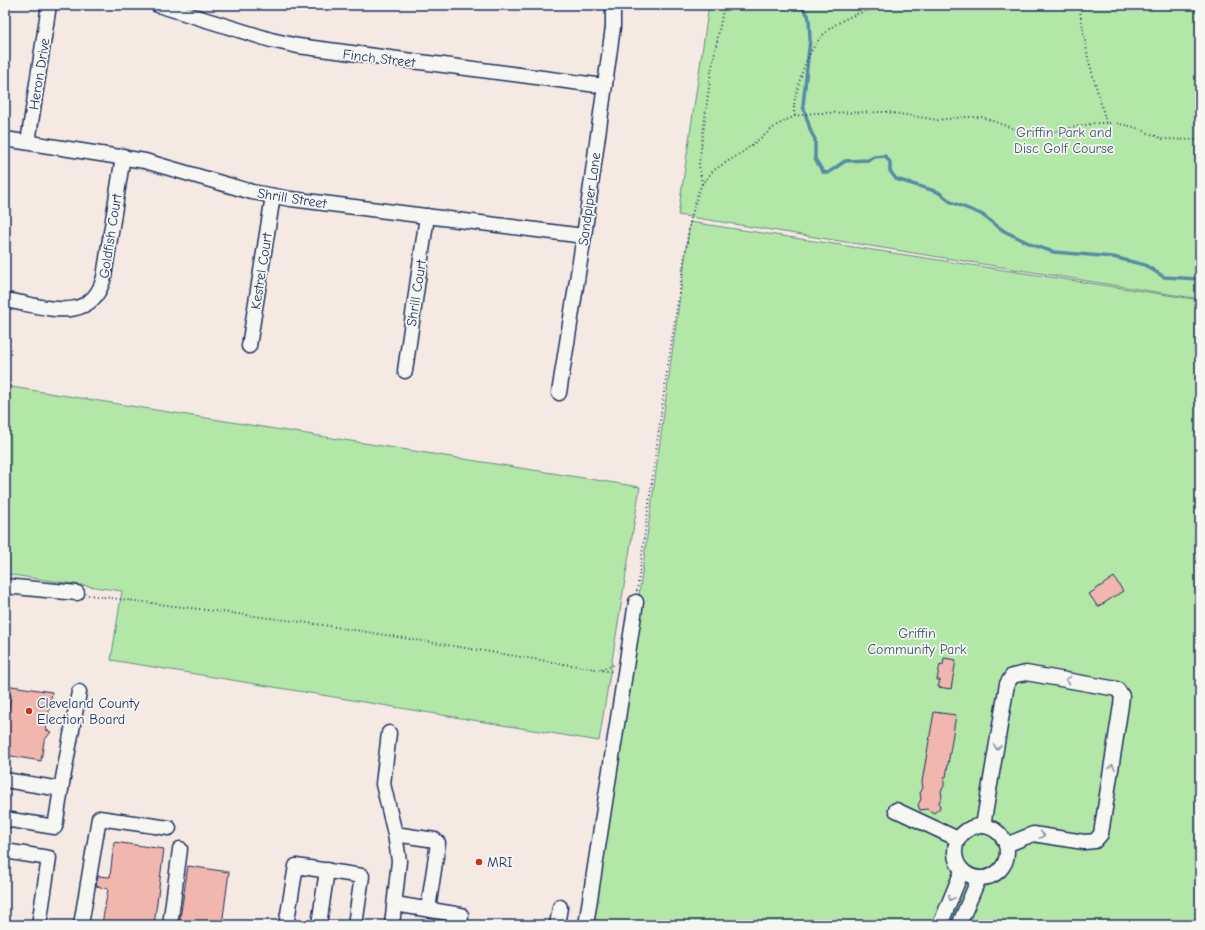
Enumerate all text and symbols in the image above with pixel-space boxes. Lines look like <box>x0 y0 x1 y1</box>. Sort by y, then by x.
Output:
street label: Heron Drive <box>25 37 54 111</box>
street label: Finch Street <box>342 46 417 72</box>
park label: Griffin Park and Disc Golf Course <box>1014 124 1114 157</box>
street label: Sandpiper Lane <box>575 151 604 247</box>
street label: Shrill Street <box>256 185 329 213</box>
street label: Goldfish Court <box>95 191 126 280</box>
street label: Kestrel Court <box>247 231 276 311</box>
street label: Shrill Court <box>403 257 430 328</box>
park label: Griffin Community Park <box>868 625 967 658</box>
one-way arrow <box>1065 676 1071 685</box>
place label: Cleveland County Election Board <box>37 695 140 728</box>
marker: Cleveland County Election Board <box>24 706 34 716</box>
one-way arrow <box>993 743 1002 750</box>
one-way arrow <box>1107 764 1116 770</box>
one-way arrow <box>1039 830 1046 839</box>
place label: MRI <box>487 854 513 871</box>
marker: MRI <box>474 857 484 867</box>
one-way arrow <box>947 894 955 901</box>

